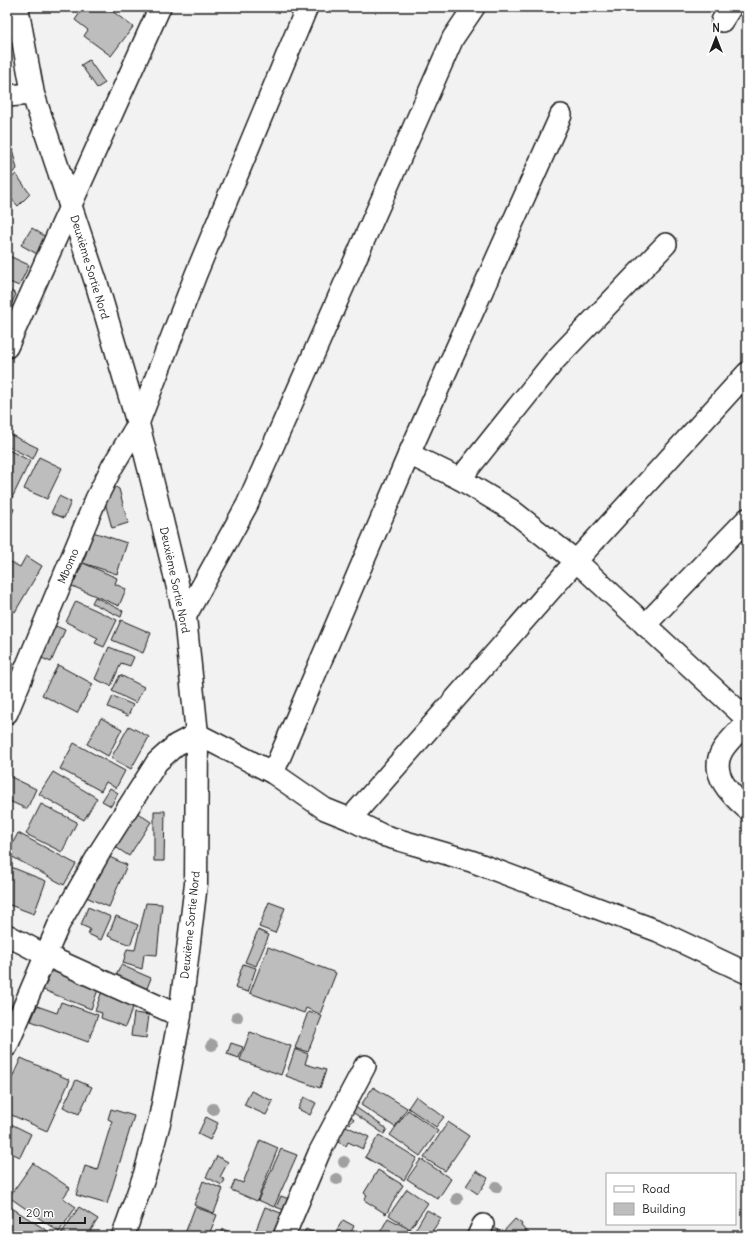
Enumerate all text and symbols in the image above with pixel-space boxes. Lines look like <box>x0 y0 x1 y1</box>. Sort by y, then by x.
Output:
north arrow <box>696 18 736 58</box>
text: N <box>712 21 720 35</box>
street label: Deuxième Sortie Nord <box>67 213 113 321</box>
street label: Deuxième Sortie Nord <box>157 526 193 635</box>
street label: Mbomo <box>54 546 82 586</box>
street label: Deuxième Sortie Nord <box>177 870 203 980</box>
legend <box>606 1173 736 1225</box>
text: Road <box>642 1181 670 1196</box>
scale bar <box>20 1199 85 1225</box>
text: Building <box>642 1201 686 1216</box>
text: 20 m <box>26 1205 54 1220</box>

